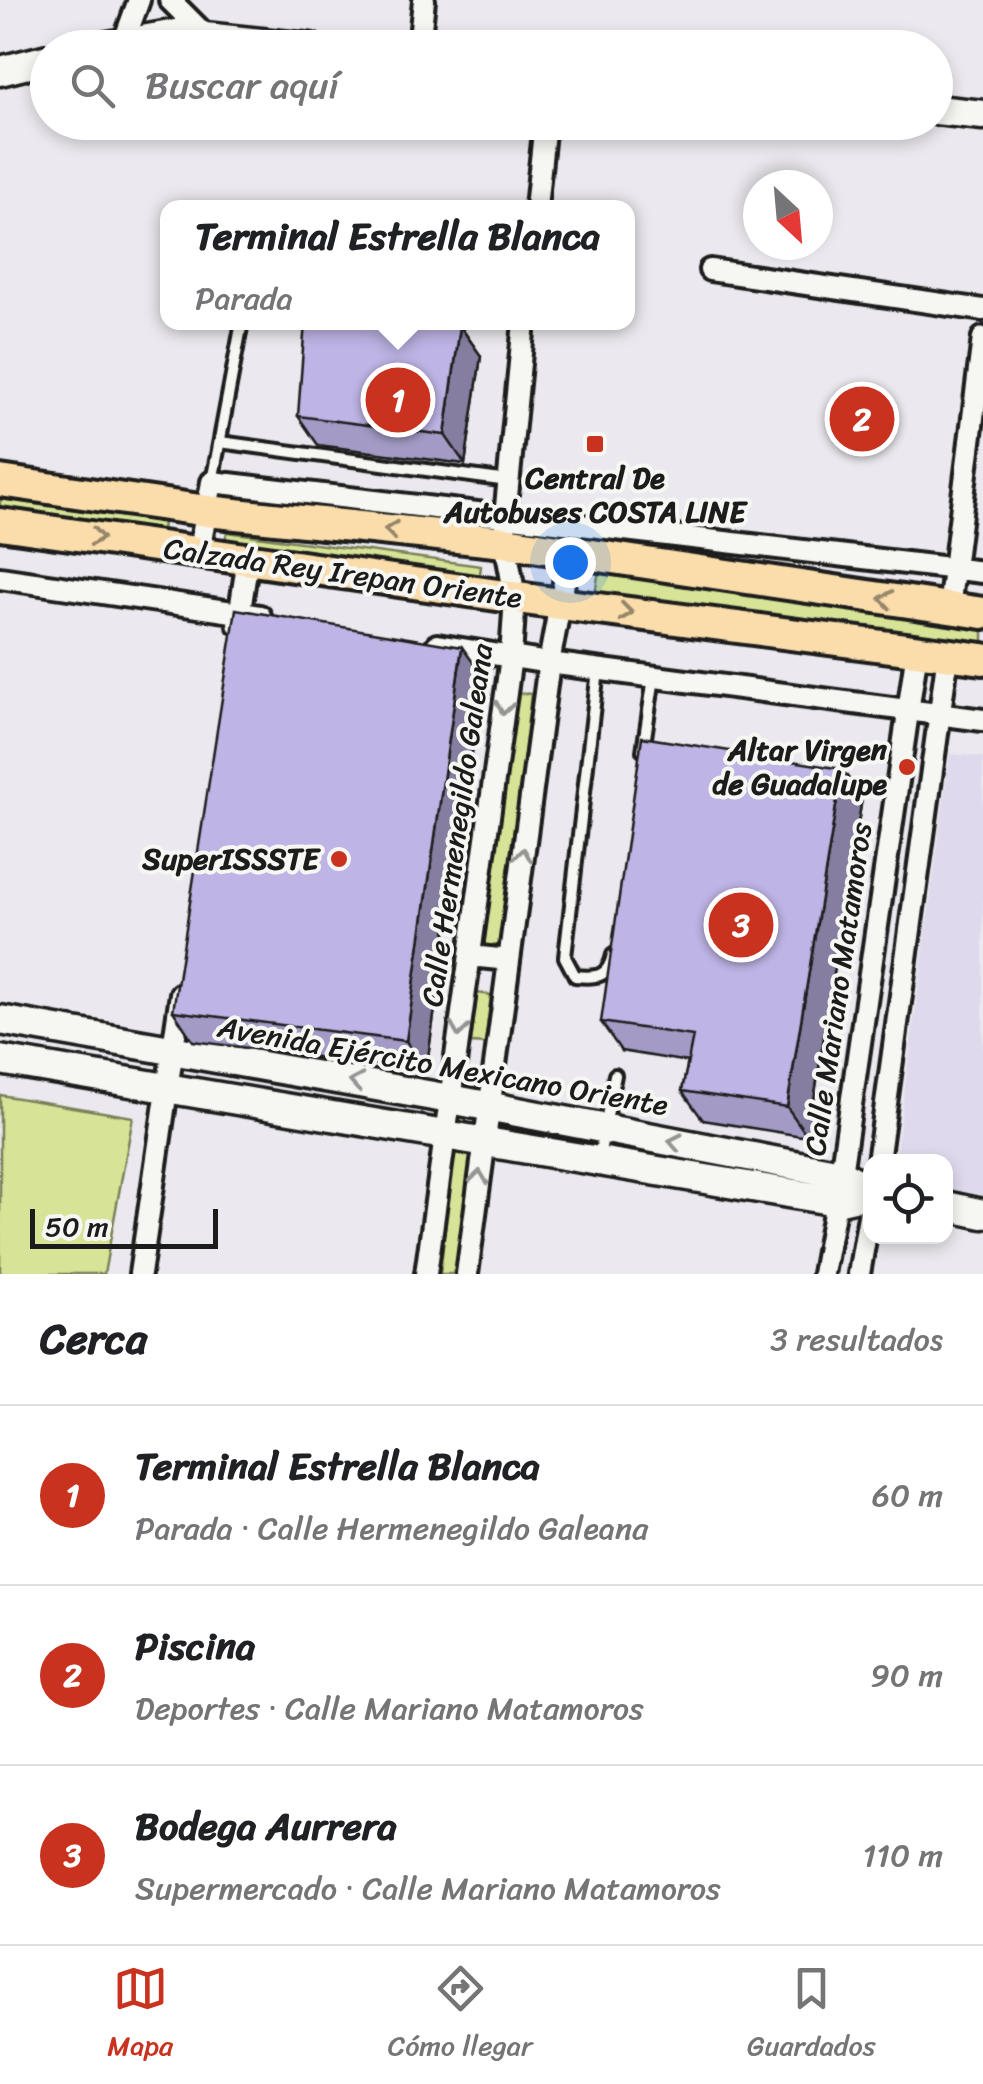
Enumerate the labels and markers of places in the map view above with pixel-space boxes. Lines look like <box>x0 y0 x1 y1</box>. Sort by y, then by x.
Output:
pin: 1 <box>366 362 430 438</box>
pin: 2 <box>830 382 894 456</box>
marker: Central De Autobuses COSTA LINE <box>584 433 606 455</box>
place label: Central De Autobuses COSTA LINE <box>442 451 748 539</box>
place label: Altar Virgen de Guadalupe <box>712 723 888 811</box>
marker: Altar Virgen de Guadalupe <box>896 756 918 778</box>
place label: SuperISSSTE <box>141 832 321 886</box>
marker: SuperISSSTE <box>328 848 350 870</box>
pin: 3 <box>708 888 774 962</box>

